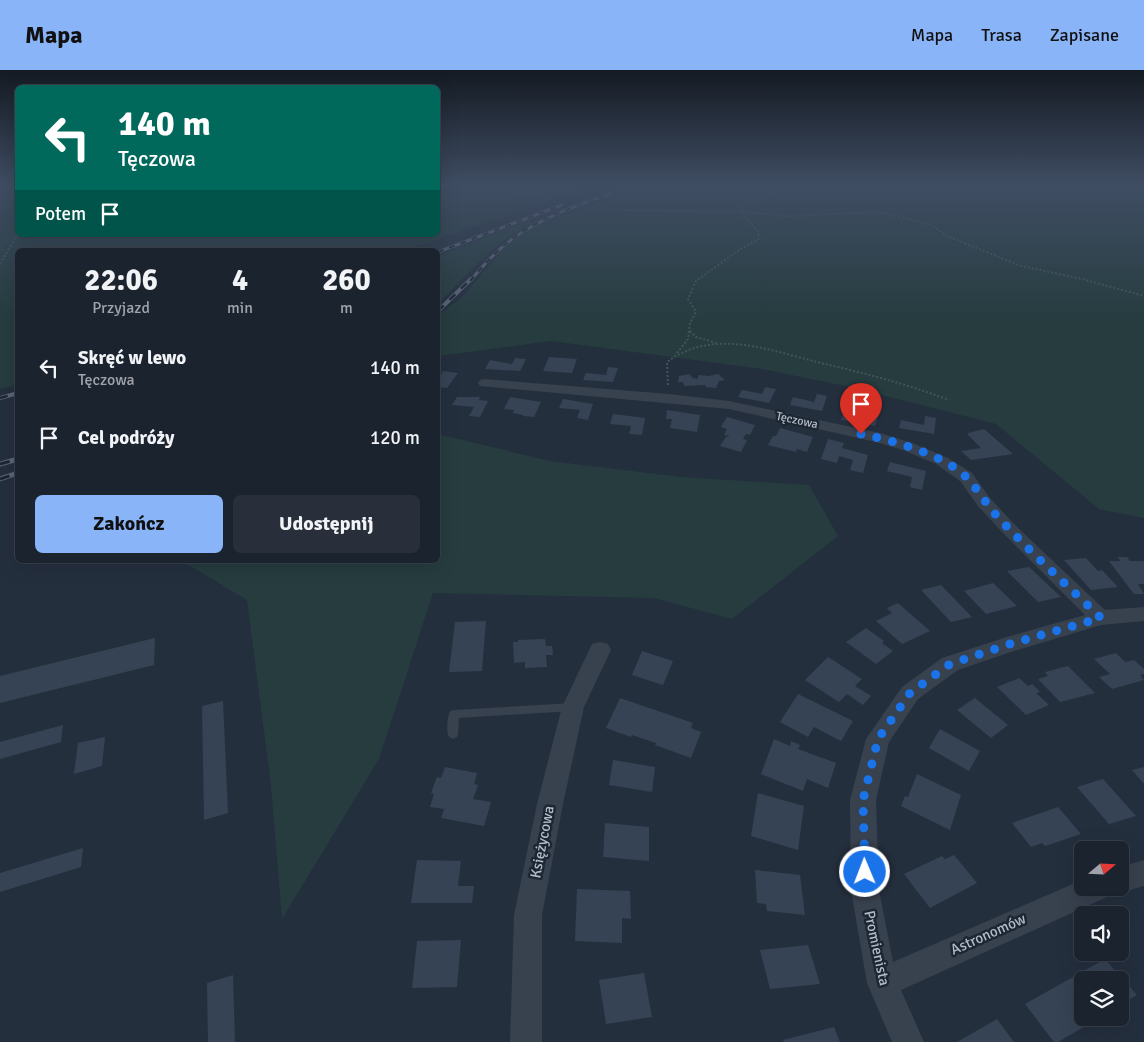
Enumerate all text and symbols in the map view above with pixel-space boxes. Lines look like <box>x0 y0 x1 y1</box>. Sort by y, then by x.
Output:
text: Mapa <box>25 20 83 50</box>
text: Mapa <box>911 24 953 46</box>
text: Trasa <box>981 24 1022 46</box>
text: Zapisane <box>1050 24 1119 46</box>
text: 140 m <box>118 102 211 145</box>
icon: left <box>35 105 100 170</box>
text: Tęczowa <box>118 145 196 172</box>
icon: arrive <box>96 200 124 228</box>
text: Potem <box>35 202 86 226</box>
text: 22:06 <box>84 262 158 299</box>
text: 4 <box>232 262 248 299</box>
text: 260 <box>322 262 371 299</box>
text: Przyjazd <box>92 298 150 318</box>
text: min <box>227 298 253 318</box>
text: m <box>340 298 353 318</box>
text: Skręć w lewo <box>78 346 186 370</box>
icon: left <box>35 354 63 382</box>
text: 140 m <box>370 356 420 380</box>
text: Tęczowa <box>78 370 135 390</box>
pin <box>840 383 882 434</box>
icon: arrive <box>847 390 875 418</box>
street label: Tęczowa <box>775 409 819 432</box>
icon: arrive <box>35 424 63 452</box>
text: Cel podróży <box>78 426 174 450</box>
text: 120 m <box>370 426 420 450</box>
button: Zakończ <box>35 495 223 553</box>
button: Udostępnij <box>233 495 420 553</box>
street label: Księżycowa <box>526 804 558 880</box>
north arrow <box>1074 841 1129 896</box>
map controls <box>1074 841 1129 1026</box>
position arrow <box>838 845 890 897</box>
button: sound <box>1074 906 1129 961</box>
street label: Promienista <box>860 909 894 987</box>
street label: Astronomów <box>948 909 1029 959</box>
button: layers <box>1074 971 1129 1026</box>

